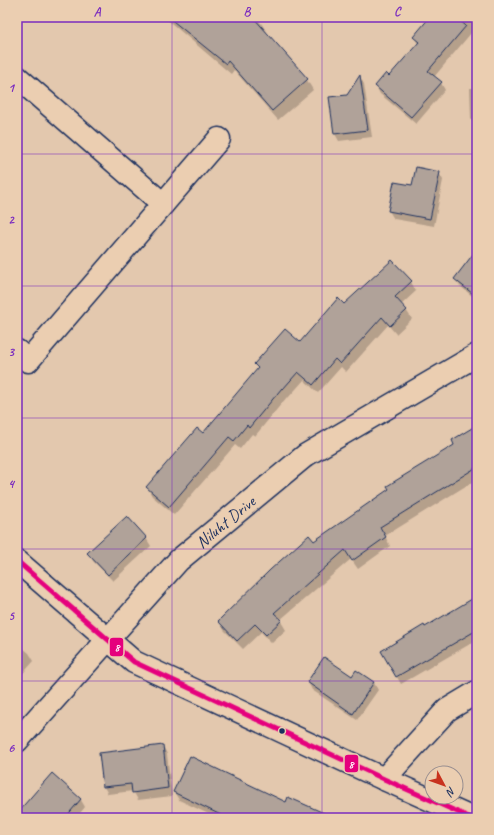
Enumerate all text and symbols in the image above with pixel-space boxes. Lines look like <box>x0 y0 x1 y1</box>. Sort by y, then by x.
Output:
text: A <box>94 4 102 20</box>
text: B <box>244 4 252 20</box>
text: C <box>394 4 402 20</box>
text: 1 <box>8 80 16 96</box>
text: 2 <box>8 212 15 228</box>
text: 3 <box>8 344 15 360</box>
text: 4 <box>8 476 16 492</box>
street label: Niluht Drive <box>192 490 261 553</box>
text: 5 <box>8 608 15 624</box>
line badge: 8 <box>109 637 124 657</box>
text: 8 <box>115 640 122 654</box>
unlabelled marker <box>277 726 287 736</box>
text: 6 <box>8 740 15 756</box>
line badge: 8 <box>344 754 359 773</box>
text: 8 <box>349 757 356 771</box>
north arrow <box>424 765 464 805</box>
text: N <box>443 784 459 800</box>

